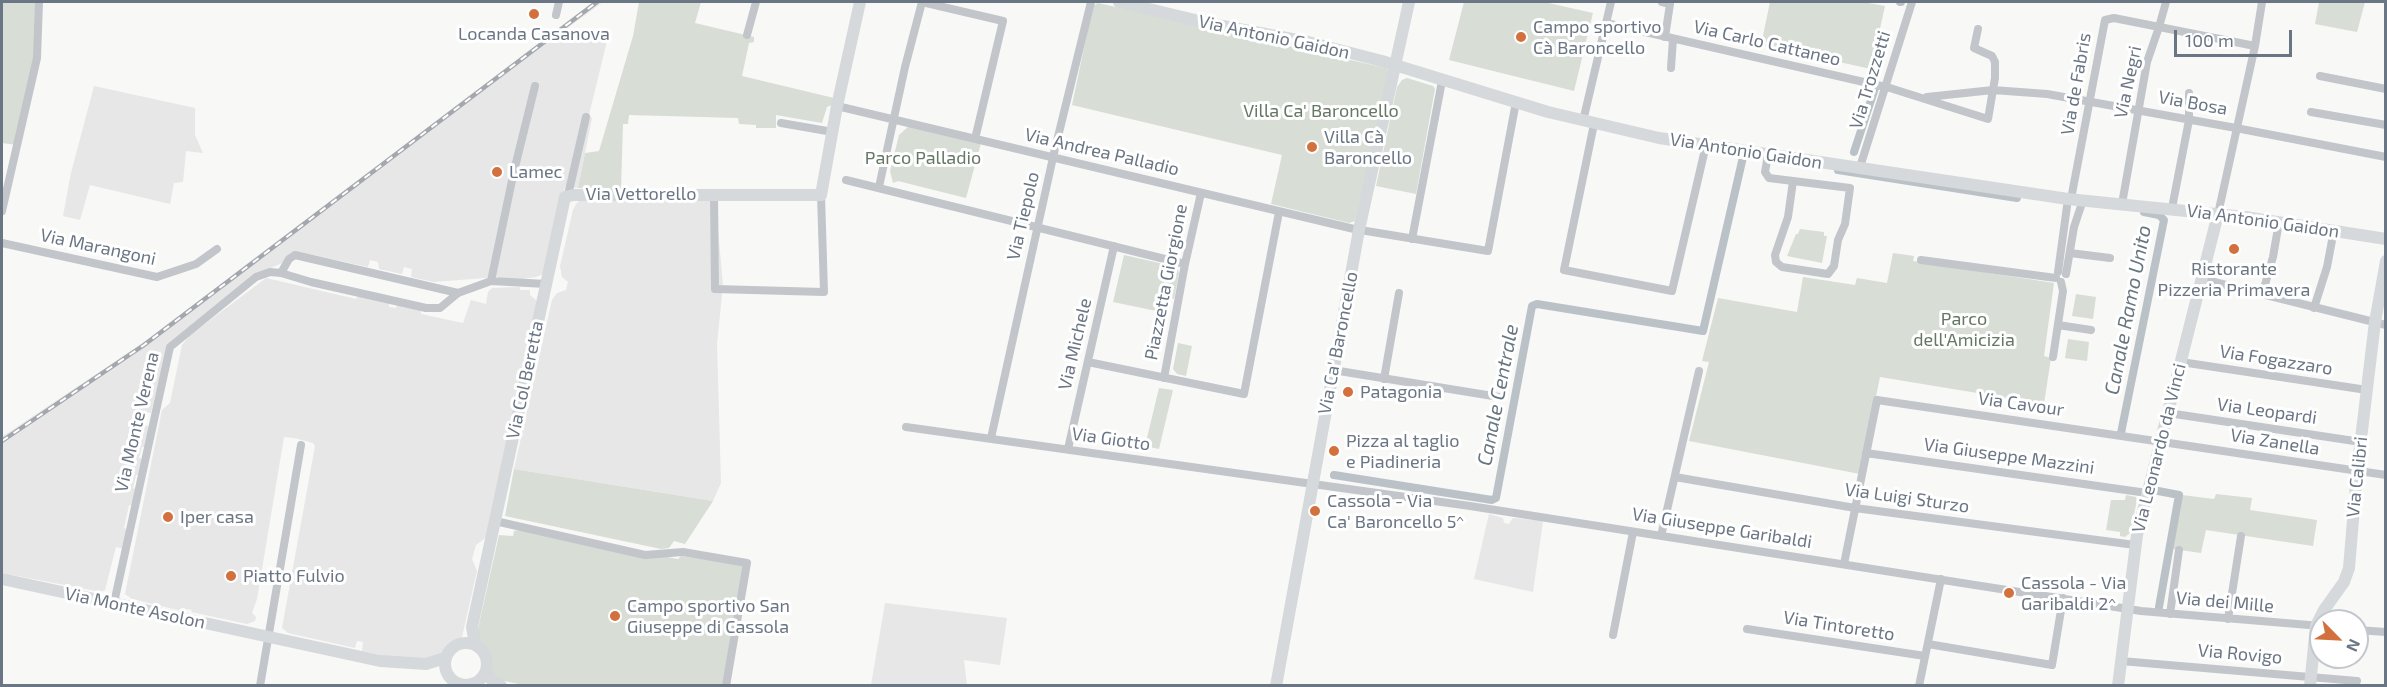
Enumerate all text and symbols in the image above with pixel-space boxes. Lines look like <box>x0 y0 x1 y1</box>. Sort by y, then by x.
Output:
marker: Locanda Casanova <box>527 7 541 21</box>
street label: Via Antonio Gaidon <box>1197 10 1351 64</box>
place label: Campo sportivo Cà Baroncello <box>1533 16 1662 58</box>
street label: Via Carlo Cattaneo <box>1691 16 1843 70</box>
scale bar <box>2177 18 2296 56</box>
place label: Locanda Casanova <box>458 23 610 45</box>
street label: Via Trozzetti <box>1845 28 1895 132</box>
text: 100 m <box>2185 29 2234 51</box>
marker: Campo sportivo Cà Baroncello <box>1514 30 1528 44</box>
street label: Via de Fabris <box>2056 31 2096 137</box>
street label: Via Negri <box>2110 44 2146 120</box>
street label: Via Bosa <box>2157 86 2229 120</box>
park label: Villa Ca' Baroncello <box>1243 100 1399 122</box>
street label: Via Andrea Palladio <box>1023 124 1181 180</box>
place label: Villa Cà Baroncello <box>1324 126 1412 168</box>
street label: Via Antonio Gaidon <box>1668 128 1824 174</box>
marker: Villa Cà Baroncello <box>1305 140 1319 154</box>
park label: Parco Palladio <box>865 147 981 169</box>
place label: Lamec <box>509 161 562 183</box>
marker: Lamec <box>490 165 504 179</box>
street label: Via Tiepolo <box>1002 170 1044 262</box>
street label: Via Vettorello <box>586 183 696 205</box>
street label: Via Antonio Gaidon <box>2185 200 2341 242</box>
street label: Piazzetta Giorgione <box>1140 202 1192 362</box>
water label: Canale Ramo Unito <box>2100 223 2156 397</box>
street label: Via Marangoni <box>38 224 158 270</box>
marker: Ristorante Pizzeria Primavera <box>2227 242 2241 256</box>
place label: Ristorante Pizzeria Primavera <box>2158 258 2310 300</box>
street label: Via Ca' Baroncello <box>1314 270 1362 416</box>
street label: Via Michele <box>1054 296 1096 392</box>
park label: Parco dell'Amicizia <box>1913 308 2015 350</box>
street label: Via Col Beretta <box>502 319 548 441</box>
water label: Canale Centrale <box>1473 322 1523 468</box>
street label: Via Fogazzaro <box>2218 340 2334 380</box>
street label: Via Monte Verena <box>110 350 164 494</box>
street label: Via Leonardo da Vinci <box>2128 361 2190 535</box>
place label: Patagonia <box>1360 381 1442 403</box>
marker: Patagonia <box>1341 385 1355 399</box>
street label: Via Cavour <box>1977 387 2065 421</box>
street label: Via Leopardi <box>2216 393 2318 429</box>
street label: Via Giotto <box>1070 423 1152 455</box>
street label: Via Zanella <box>2229 424 2321 460</box>
place label: Pizza al taglio e Piadineria <box>1346 430 1459 472</box>
street label: Via Giuseppe Mazzini <box>1922 433 2096 479</box>
street label: Via Calibri <box>2342 435 2372 519</box>
marker: Pizza al taglio e Piadineria <box>1327 444 1341 458</box>
street label: Via Luigi Sturzo <box>1843 479 1971 517</box>
place label: Cassola - Via Ca' Baroncello 5^ <box>1327 490 1464 532</box>
street label: Via Giuseppe Garibaldi <box>1631 503 1813 553</box>
marker: Cassola - Via Ca' Baroncello 5^ <box>1308 504 1322 518</box>
place label: Iper casa <box>180 506 254 528</box>
marker: Iper casa <box>161 510 175 524</box>
place label: Piatto Fulvio <box>243 565 345 587</box>
marker: Piatto Fulvio <box>224 569 238 583</box>
place label: Cassola - Via Garibaldi 2^ <box>2021 572 2126 614</box>
street label: Via Monte Asolon <box>63 583 207 633</box>
marker: Cassola - Via Garibaldi 2^ <box>2002 586 2016 600</box>
street label: Via dei Mille <box>2175 587 2275 617</box>
place label: Campo sportivo San Giuseppe di Cassola <box>627 595 790 638</box>
street label: Via Tintoretto <box>1782 607 1896 645</box>
marker: Campo sportivo San Giuseppe di Cassola <box>608 609 622 623</box>
north arrow <box>2309 609 2369 669</box>
text: N <box>2343 637 2365 655</box>
street label: Via Rovigo <box>2197 640 2283 668</box>

